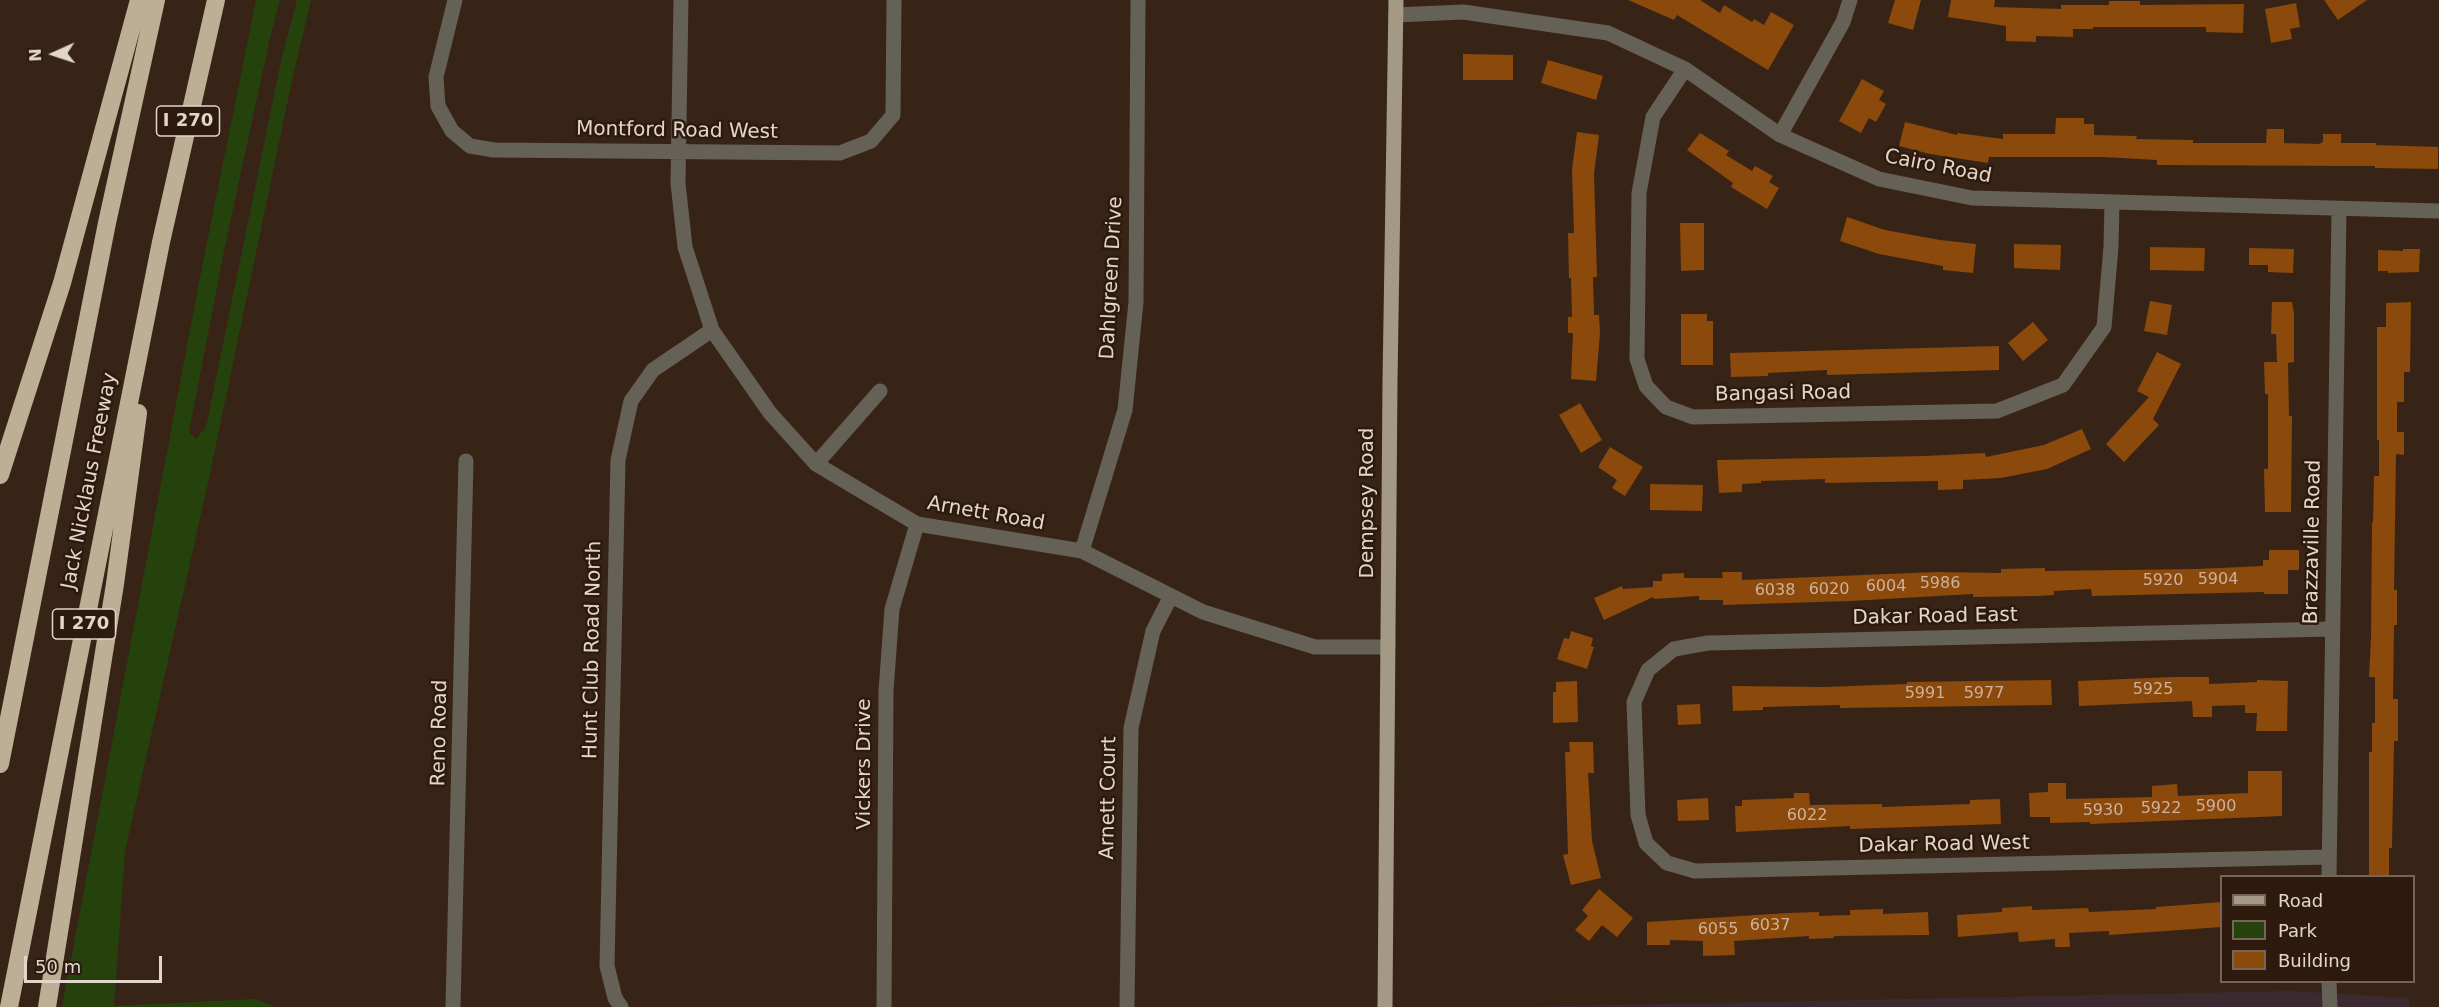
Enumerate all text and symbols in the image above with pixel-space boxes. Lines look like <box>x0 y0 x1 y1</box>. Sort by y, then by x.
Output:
north arrow <box>24 24 84 84</box>
text: N <box>26 48 45 62</box>
road number: I 270 <box>156 106 219 136</box>
street label: Montford Road West <box>576 117 778 145</box>
street label: Cairo Road <box>1883 145 1993 189</box>
street label: Dahlgreen Drive <box>1096 196 1128 360</box>
street label: Jack Nicklaus Freeway <box>57 371 123 591</box>
street label: Bangasi Road <box>1715 381 1851 407</box>
street label: Dempsey Road <box>1356 428 1380 578</box>
street label: Brazzaville Road <box>2300 459 2326 625</box>
street label: Arnett Road <box>925 492 1047 536</box>
street label: Hunt Club Road North <box>579 541 607 759</box>
house number: 5904 <box>2198 570 2238 590</box>
house number: 5920 <box>2143 571 2183 591</box>
house number: 5986 <box>1920 574 1960 594</box>
house number: 6004 <box>1866 577 1906 597</box>
house number: 6020 <box>1809 580 1849 600</box>
house number: 6038 <box>1755 581 1795 601</box>
street label: Dakar Road East <box>1852 604 2018 630</box>
road number: I 270 <box>52 609 116 639</box>
street label: Reno Road <box>427 679 453 787</box>
house number: 5925 <box>2133 680 2173 700</box>
house number: 5991 <box>1905 684 1945 704</box>
house number: 5977 <box>1964 684 2004 704</box>
street label: Vickers Drive <box>853 698 877 830</box>
street label: Arnett Court <box>1096 736 1122 860</box>
house number: 5900 <box>2196 797 2236 817</box>
house number: 5922 <box>2141 799 2181 819</box>
house number: 5930 <box>2083 801 2123 821</box>
house number: 6022 <box>1787 806 1827 826</box>
street label: Dakar Road West <box>1858 832 2030 858</box>
legend <box>2220 875 2415 983</box>
text: Road <box>2278 890 2323 911</box>
house number: 6037 <box>1750 916 1790 936</box>
house number: 6055 <box>1698 920 1738 940</box>
text: Park <box>2278 920 2317 941</box>
scale bar <box>27 944 165 982</box>
text: Building <box>2278 950 2351 971</box>
text: 50 m <box>35 956 81 977</box>

